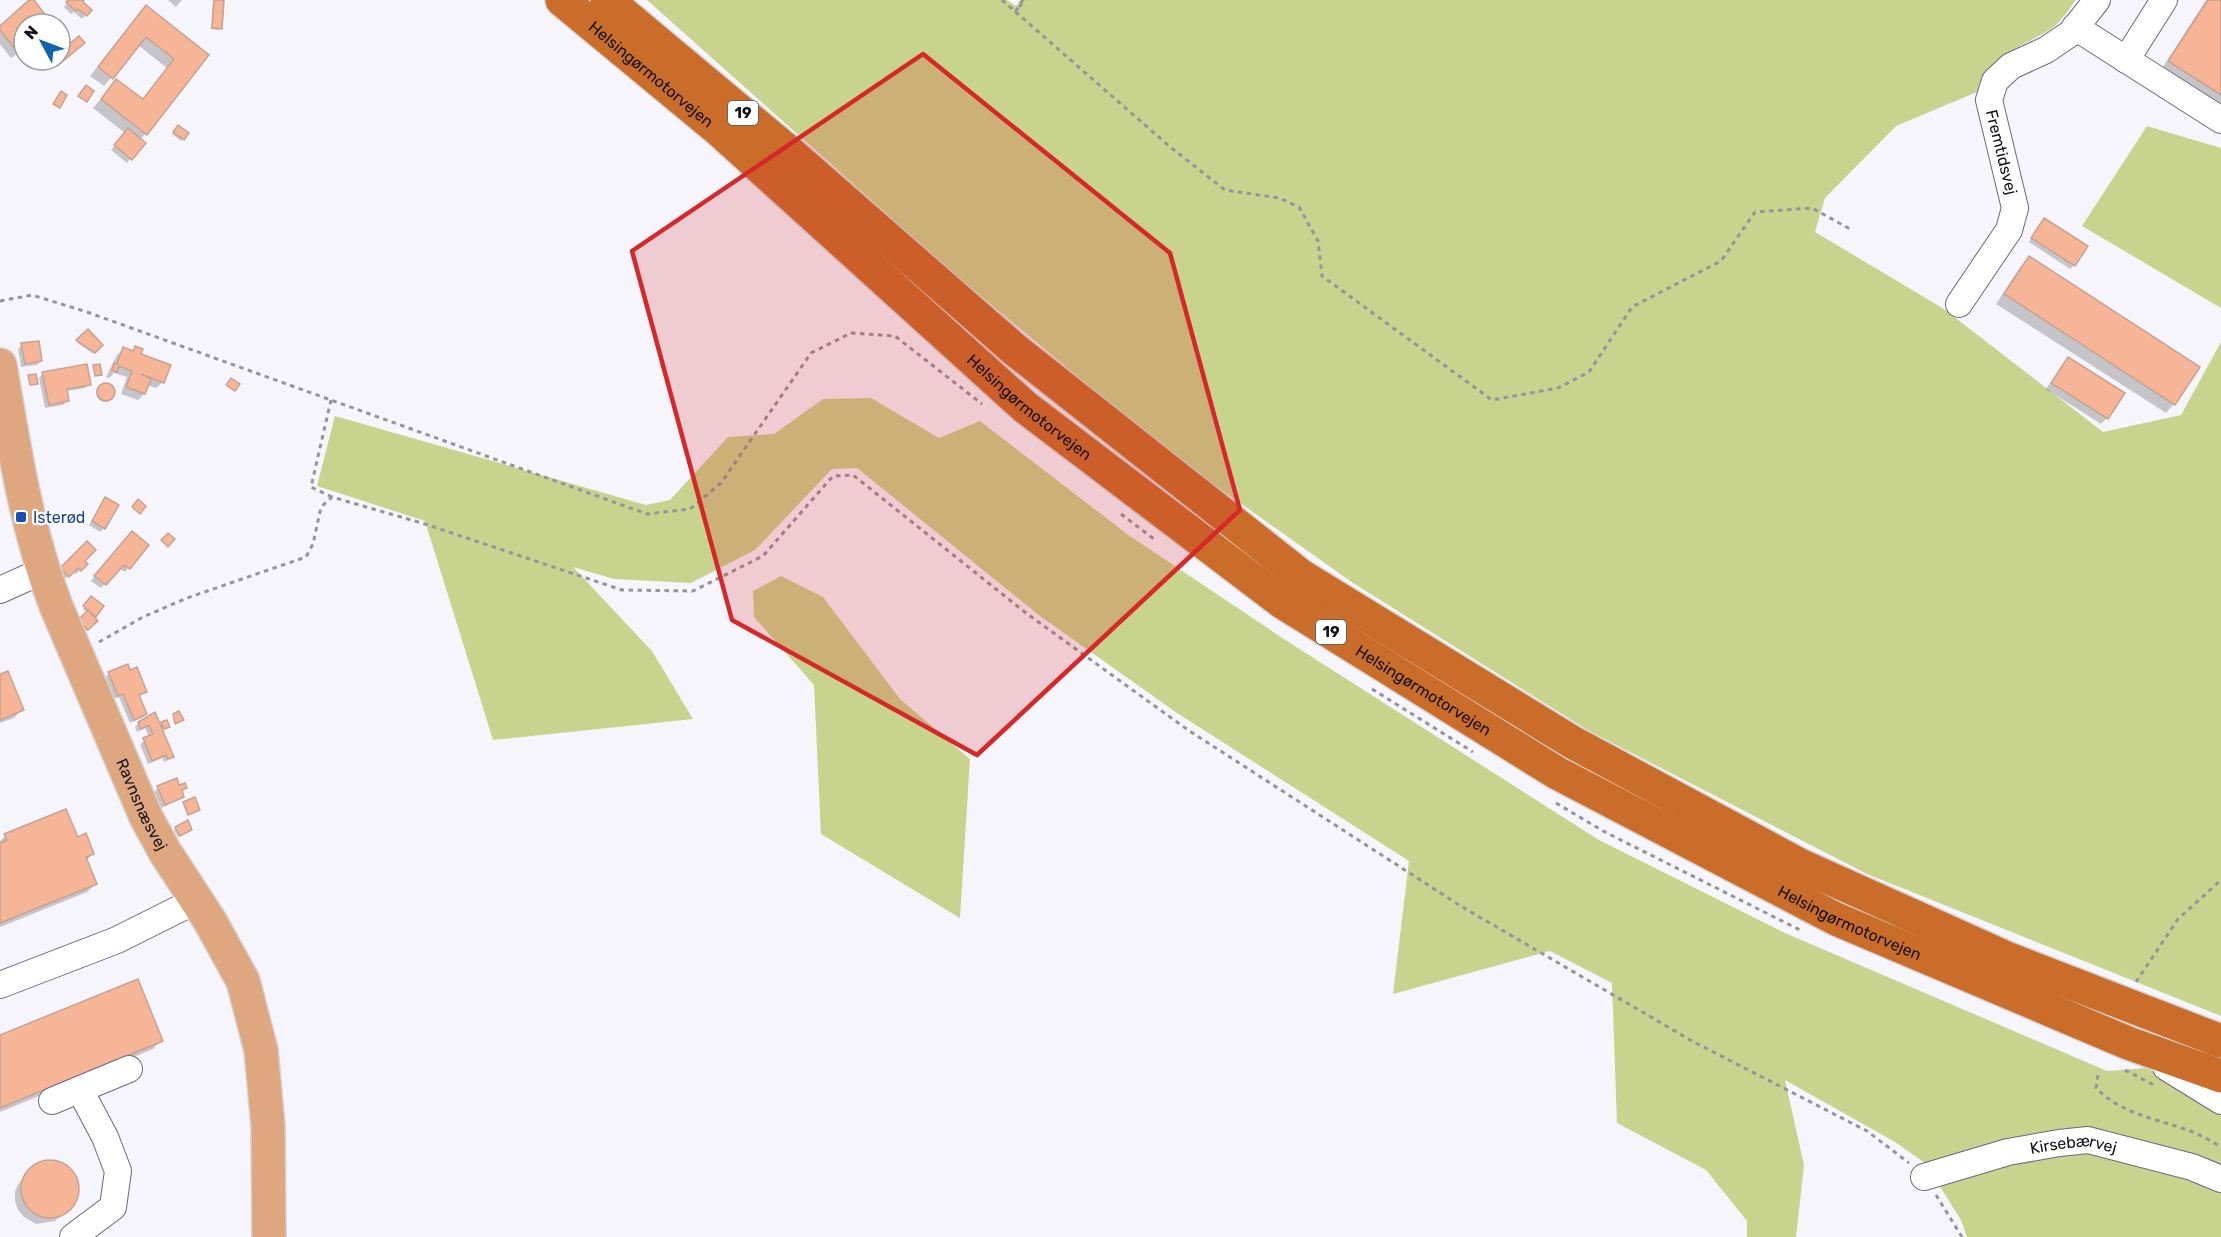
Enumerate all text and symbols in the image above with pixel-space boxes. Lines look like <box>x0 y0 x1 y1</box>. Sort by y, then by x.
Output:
north arrow <box>12 12 72 72</box>
street label: Helsingørmotorvejen <box>585 17 717 131</box>
text: N <box>20 22 42 43</box>
road number: 19 <box>728 101 758 125</box>
street label: Fremtidsvej <box>1982 108 2021 197</box>
street label: Helsingørmotorvejen <box>963 350 1095 464</box>
place label: Isterød <box>33 508 85 527</box>
marker: Isterød <box>14 510 28 524</box>
road number: 19 <box>1316 620 1346 644</box>
street label: Helsingørmotorvejen <box>1352 641 1495 740</box>
street label: Ravnsnæsvej <box>112 756 171 854</box>
street label: Helsingørmotorvejen <box>1775 881 1924 964</box>
street label: Kirsebærvej <box>2028 1131 2119 1158</box>

